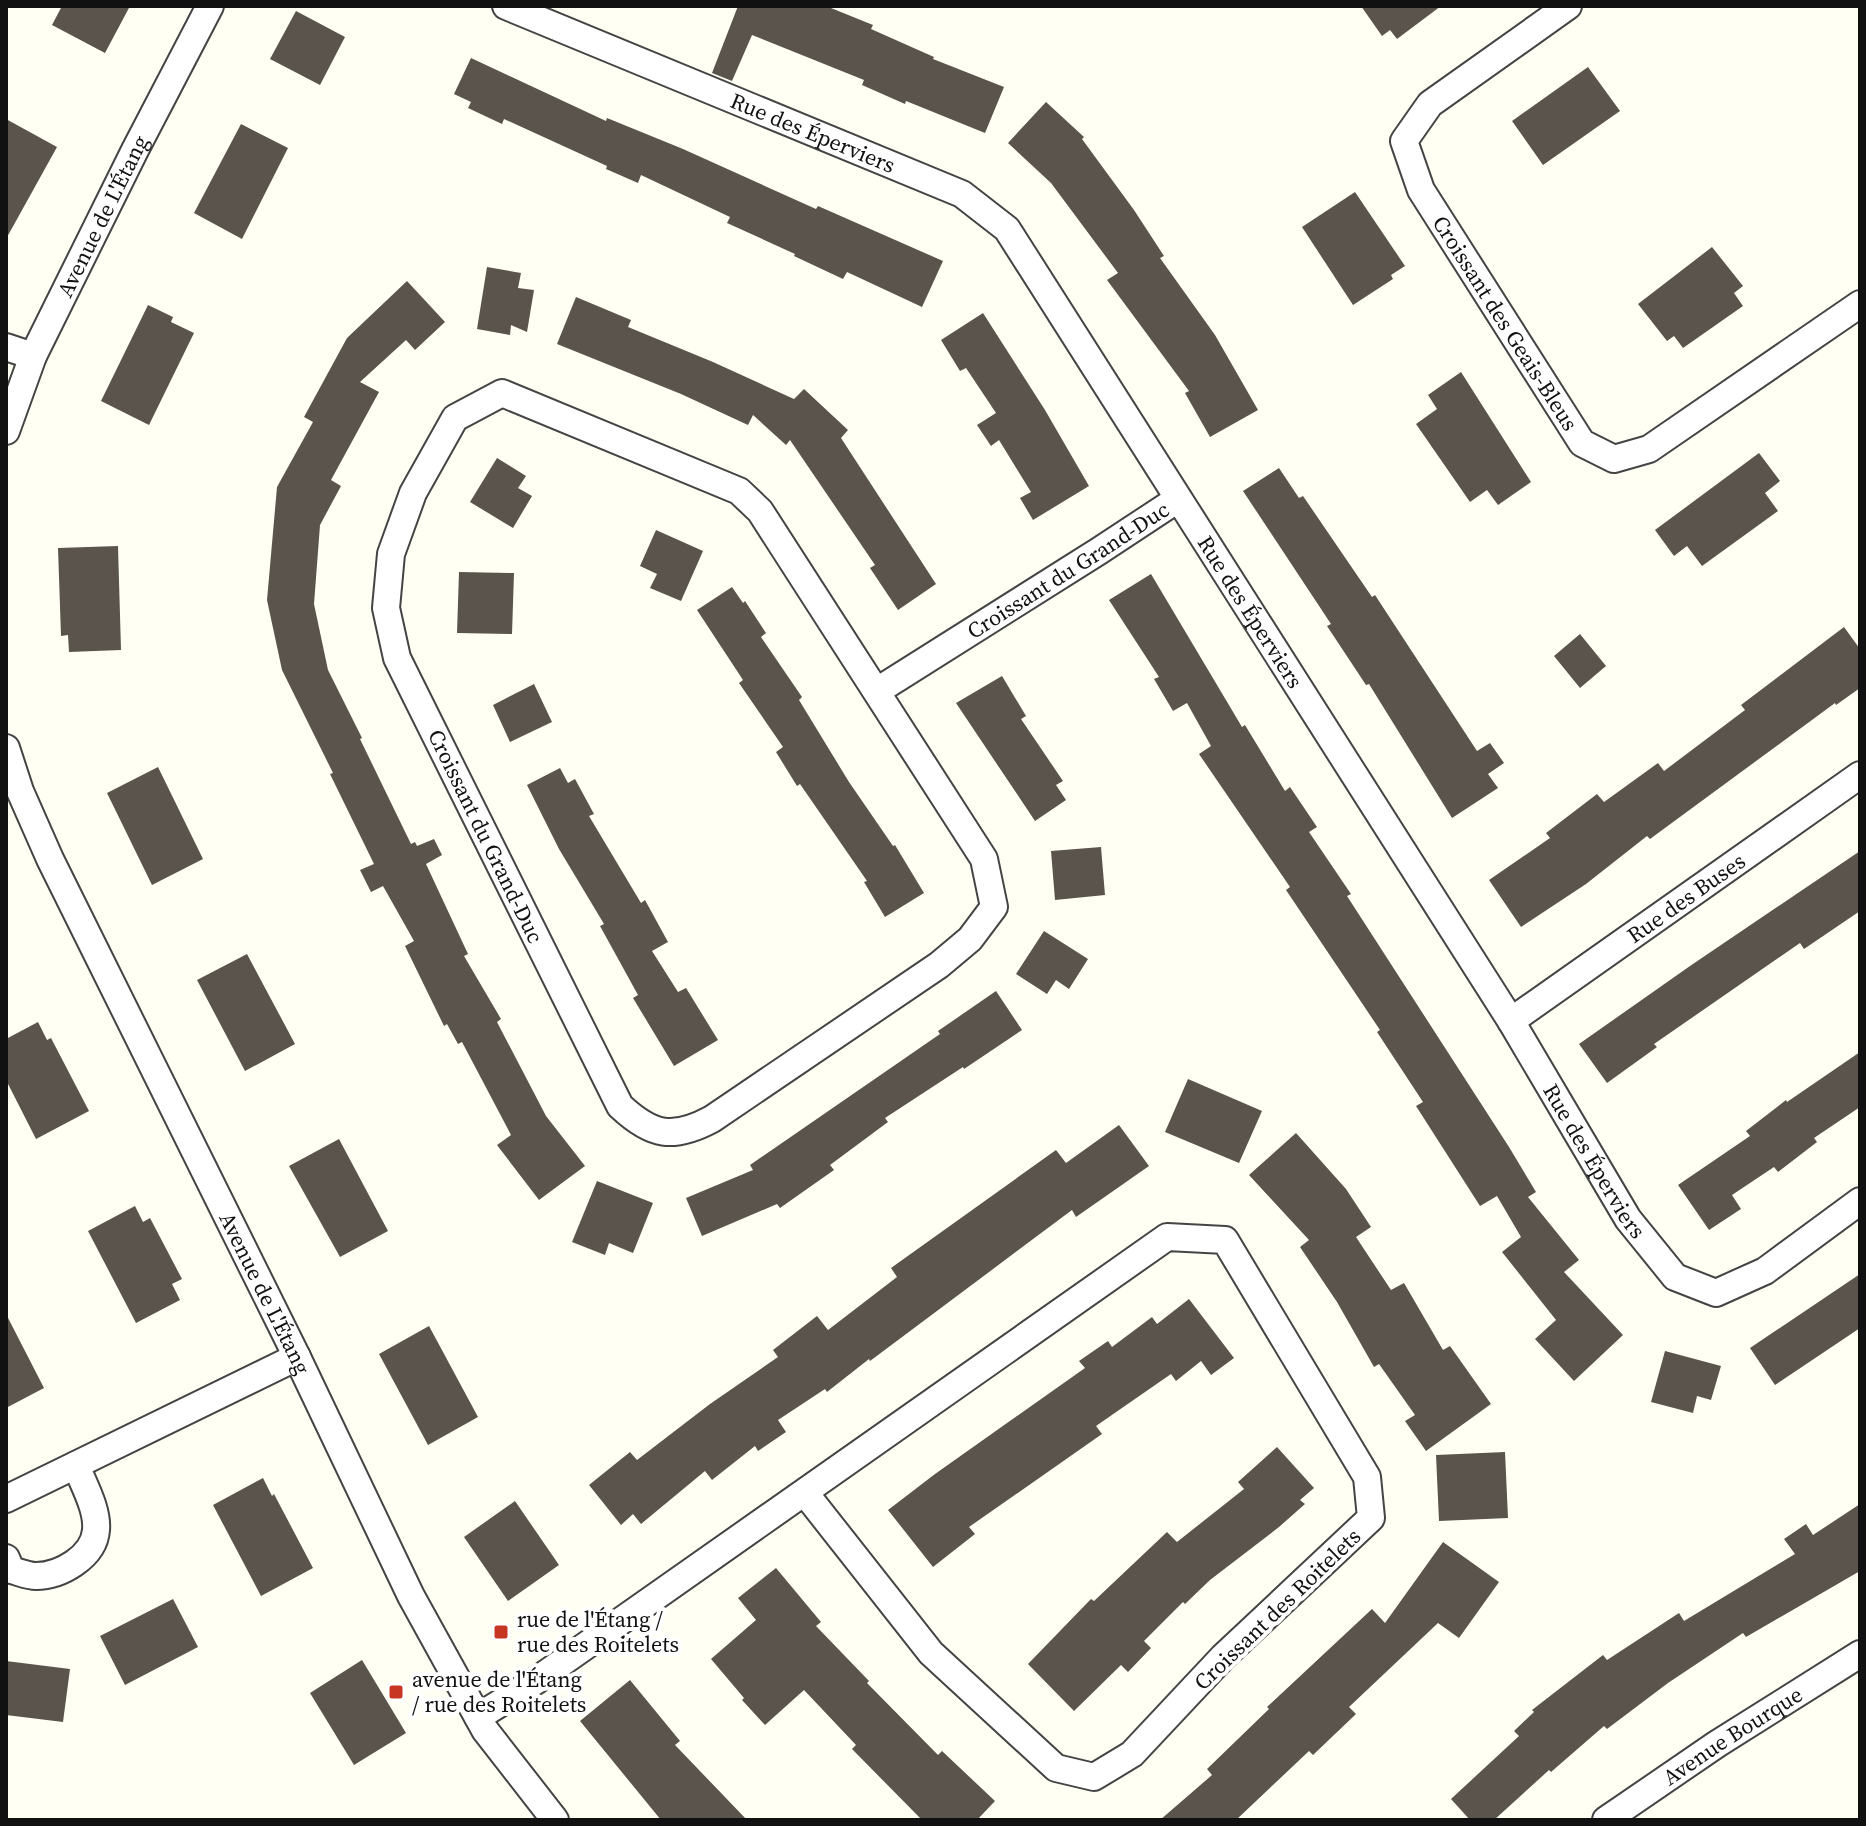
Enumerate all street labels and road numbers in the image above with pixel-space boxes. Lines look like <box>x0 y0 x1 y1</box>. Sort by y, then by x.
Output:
street label: Rue des Éperviers <box>726 85 900 180</box>
street label: Avenue de L'Étang <box>50 130 155 302</box>
street label: Croissant des Geais-Bleus <box>1426 210 1585 436</box>
street label: Croissant du Grand-Duc <box>961 494 1175 646</box>
street label: Rue des Éperviers <box>1191 530 1310 694</box>
street label: Croissant du Grand-Duc <box>421 724 551 948</box>
street label: Rue des Buses <box>1621 846 1751 950</box>
street label: Rue des Éperviers <box>1536 1078 1653 1245</box>
street label: Avenue de L'Étang <box>212 1207 318 1379</box>
street label: Croissant des Roitelets <box>1187 1521 1367 1697</box>
street label: Avenue Bourque <box>1656 1679 1808 1792</box>

